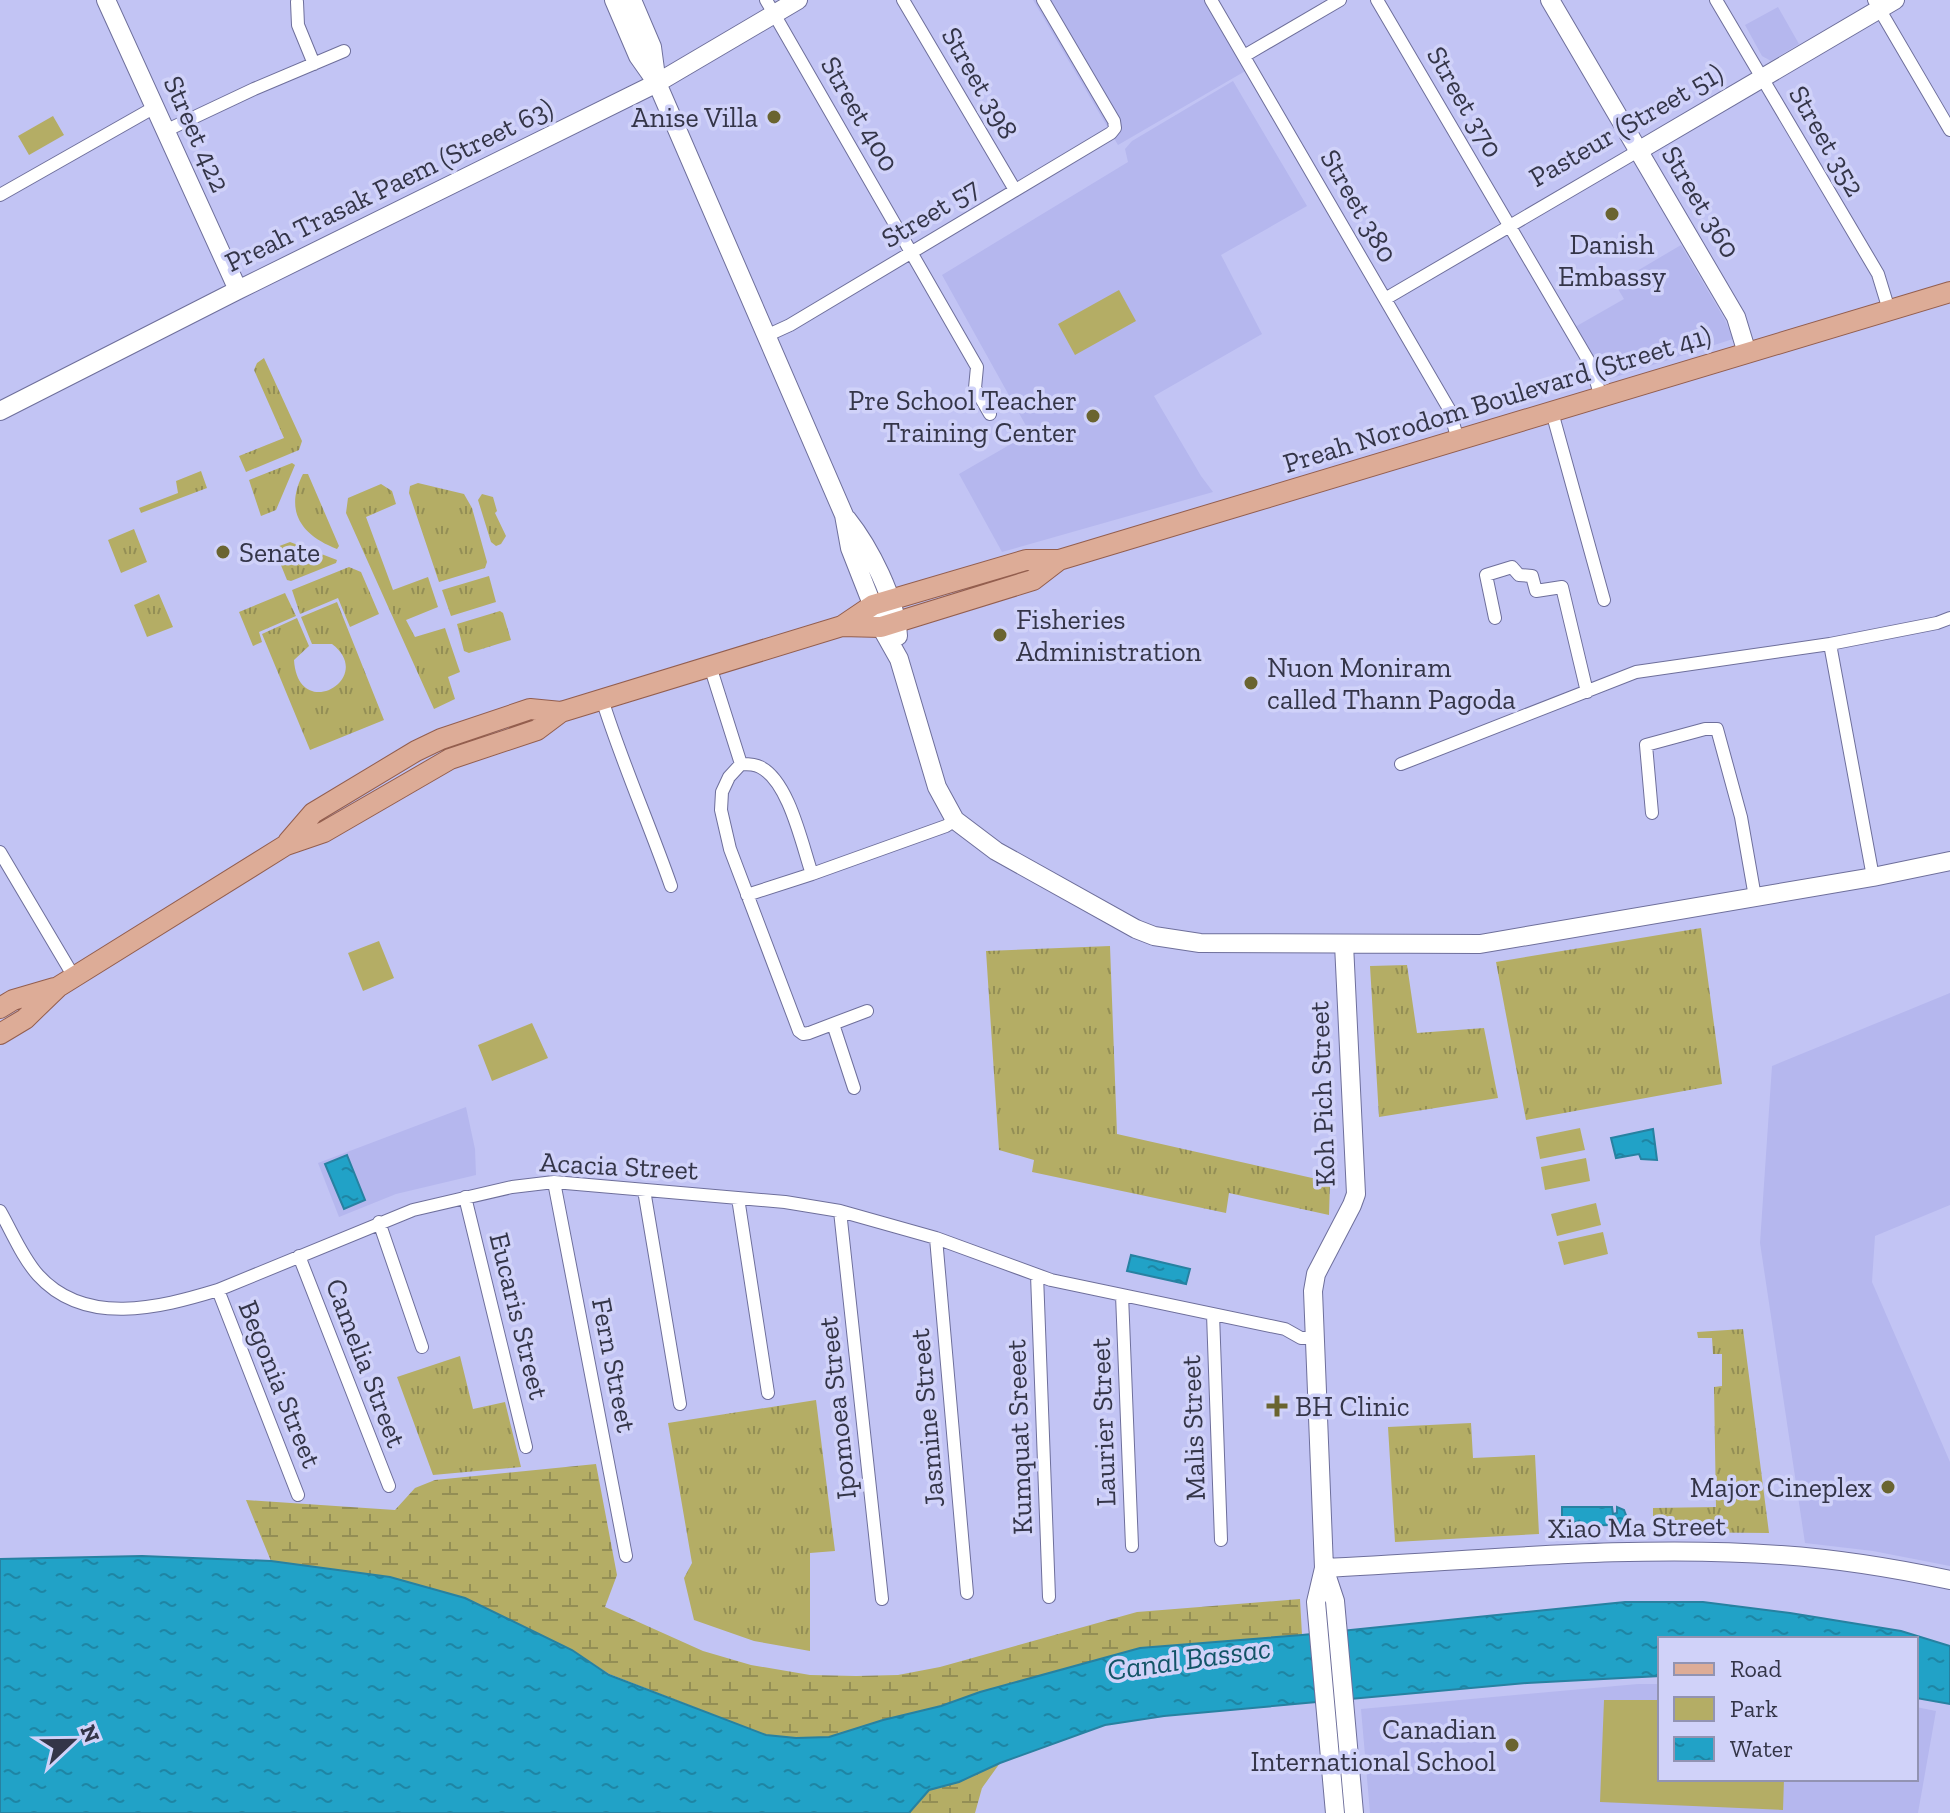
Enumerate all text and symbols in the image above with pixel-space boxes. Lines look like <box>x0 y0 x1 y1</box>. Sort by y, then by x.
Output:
street label: Street 398 <box>935 21 1025 145</box>
street label: Street 370 <box>1420 40 1510 164</box>
street label: Street 400 <box>814 51 906 177</box>
street label: Pasteur (Street 51) <box>1523 56 1729 194</box>
street label: Street 422 <box>157 71 237 197</box>
street label: Street 352 <box>1782 80 1872 202</box>
street label: Preah Trasak Paem (Street 63) <box>220 91 558 279</box>
place label: Anise Villa <box>631 101 758 134</box>
marker: Anise Villa <box>765 108 783 126</box>
street label: Street 360 <box>1655 140 1747 264</box>
street label: Street 380 <box>1313 144 1405 268</box>
street label: Street 57 <box>875 171 985 255</box>
marker: Danish Embassy <box>1603 205 1621 223</box>
place label: Danish Embassy <box>1558 228 1667 293</box>
street label: Preah Norodom Boulevard (Street 41) <box>1279 318 1715 480</box>
place label: Pre School Teacher Training Center <box>848 384 1077 449</box>
marker: Pre School Teacher Training Center <box>1084 407 1102 425</box>
place label: Senate <box>239 536 320 569</box>
marker: Senate <box>214 543 232 561</box>
place label: Fisheries Administration <box>1016 603 1202 668</box>
marker: Fisheries Administration <box>991 626 1009 644</box>
place label: Nuon Moniram called Thann Pagoda <box>1267 651 1516 716</box>
marker: Nuon Moniram called Thann Pagoda <box>1242 674 1260 692</box>
street label: Koh Pich Street <box>1302 1000 1342 1187</box>
street label: Acacia Street <box>539 1145 700 1187</box>
street label: Eucaris Street <box>482 1229 556 1403</box>
street label: Camelia Street <box>319 1274 413 1453</box>
street label: Fern Street <box>585 1295 643 1436</box>
street label: Begonia Street <box>231 1296 329 1473</box>
street label: Ipomoea Street <box>811 1314 863 1501</box>
street label: Jasmine Street <box>903 1327 951 1509</box>
street label: Laurier Street <box>1084 1337 1122 1507</box>
street label: Kumquat Sreeet <box>999 1338 1039 1535</box>
street label: Malis Street <box>1174 1354 1212 1501</box>
place label: BH Clinic <box>1295 1390 1410 1423</box>
marker: BH Clinic <box>1266 1395 1288 1417</box>
place label: Major Cineplex <box>1690 1471 1872 1504</box>
marker: Major Cineplex <box>1879 1478 1897 1496</box>
street label: Xiao Ma Street <box>1548 1509 1727 1545</box>
water label: Canal Bassac <box>1105 1630 1273 1688</box>
legend <box>1658 1637 1918 1781</box>
text: Road <box>1730 1654 1782 1683</box>
text: Park <box>1730 1694 1778 1723</box>
north arrow <box>32 1701 112 1781</box>
place label: Canadian International School <box>1250 1713 1496 1778</box>
text: N <box>74 1721 106 1747</box>
text: Water <box>1730 1734 1793 1763</box>
marker: Canadian International School <box>1503 1736 1521 1754</box>

